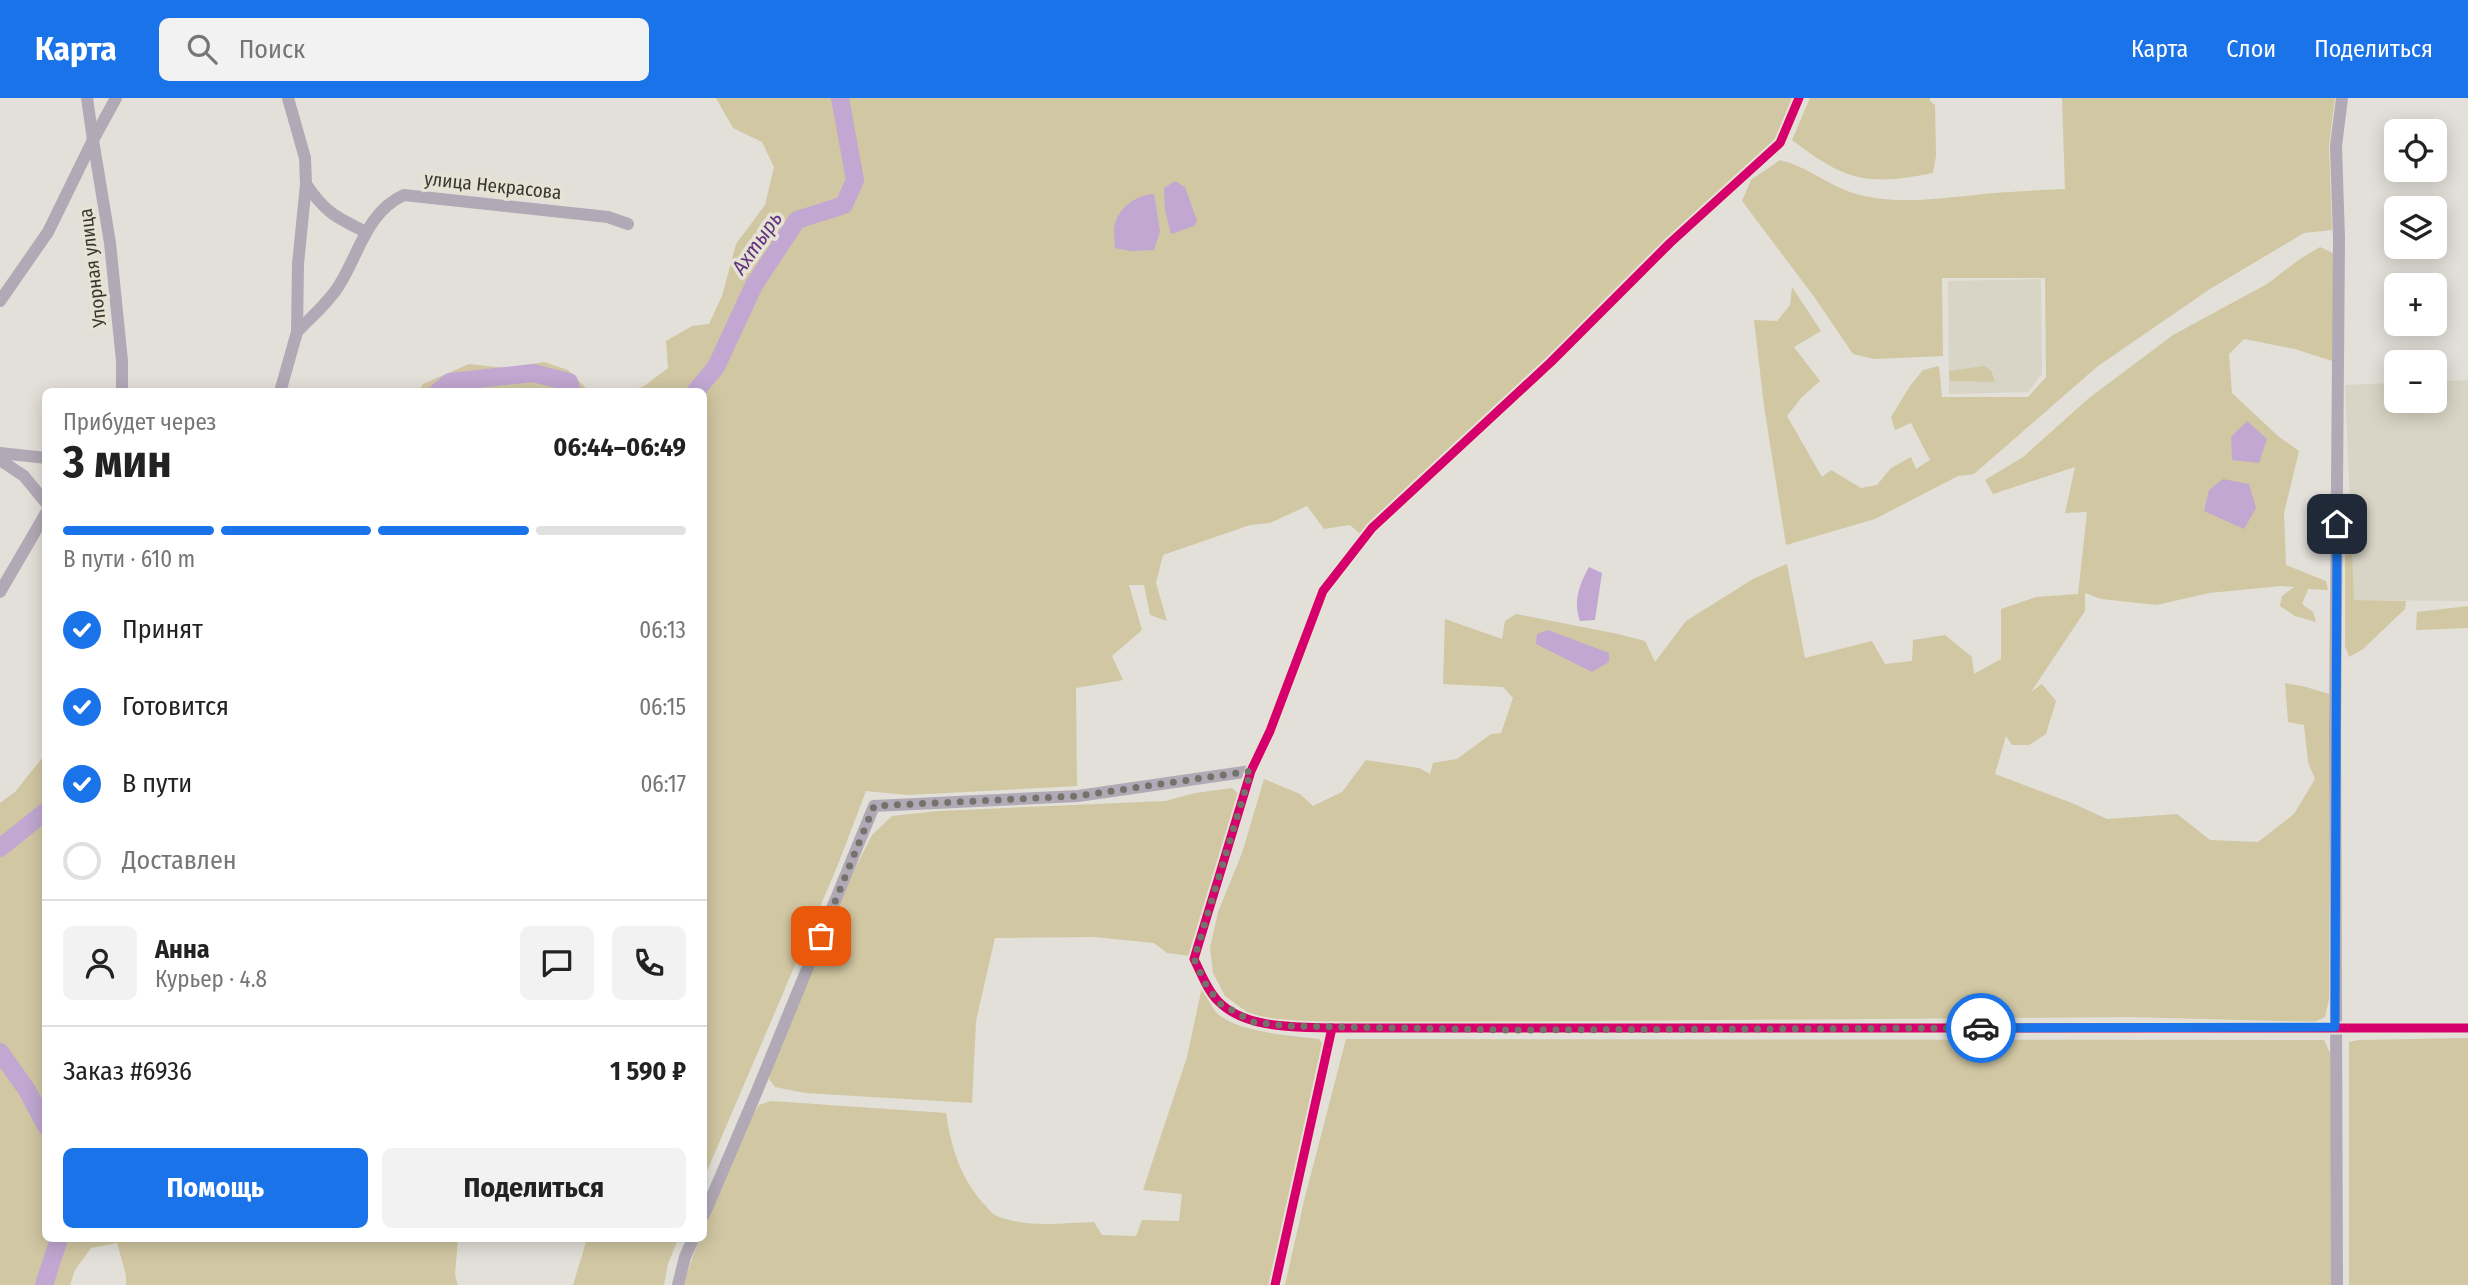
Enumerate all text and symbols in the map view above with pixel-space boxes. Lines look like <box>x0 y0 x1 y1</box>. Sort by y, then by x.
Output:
search box <box>159 18 649 81</box>
text: Карта <box>35 29 117 69</box>
icon: search <box>183 30 221 68</box>
text: Поиск <box>239 34 305 65</box>
text: Карта <box>2131 35 2188 63</box>
text: Слои <box>2226 35 2276 63</box>
text: Поделиться <box>2314 35 2433 63</box>
map controls <box>2384 119 2447 413</box>
button: locate <box>2384 119 2447 182</box>
street label: улица Некрасова <box>423 167 563 204</box>
button: layers <box>2384 196 2447 259</box>
street label: Упорная улица <box>74 207 111 330</box>
water label: Ахтырь <box>726 207 788 280</box>
button: + <box>2384 273 2447 336</box>
button: − <box>2384 350 2447 413</box>
text: Прибудет через <box>63 408 216 436</box>
text: 06:44–06:49 <box>553 432 686 463</box>
text: 3 мин <box>63 434 172 489</box>
pin <box>2307 494 2367 554</box>
icon: home <box>2318 505 2356 543</box>
text: В пути · 610 m <box>63 545 195 573</box>
icon: check <box>63 611 101 649</box>
text: Принят <box>122 614 203 645</box>
text: 06:13 <box>639 616 686 644</box>
icon: check <box>63 688 101 726</box>
text: Готовится <box>122 691 229 722</box>
text: 06:15 <box>639 693 686 721</box>
icon: check <box>63 765 101 803</box>
text: В пути <box>122 768 192 799</box>
text: 06:17 <box>640 770 686 798</box>
text: Доставлен <box>122 845 237 876</box>
pin <box>791 906 851 966</box>
icon: bag <box>802 917 840 955</box>
button: person <box>63 926 137 1000</box>
button: chat <box>520 926 594 1000</box>
button: phone <box>612 926 686 1000</box>
text: Анна <box>155 934 210 965</box>
text: Курьер · 4.8 <box>155 965 267 993</box>
courier <box>1946 993 2016 1063</box>
icon: car <box>1962 1009 2000 1047</box>
text: Заказ #6936 <box>63 1056 192 1087</box>
text: 1 590 ₽ <box>610 1056 686 1087</box>
button: Помощь <box>63 1148 368 1228</box>
button: Поделиться <box>382 1148 686 1228</box>

